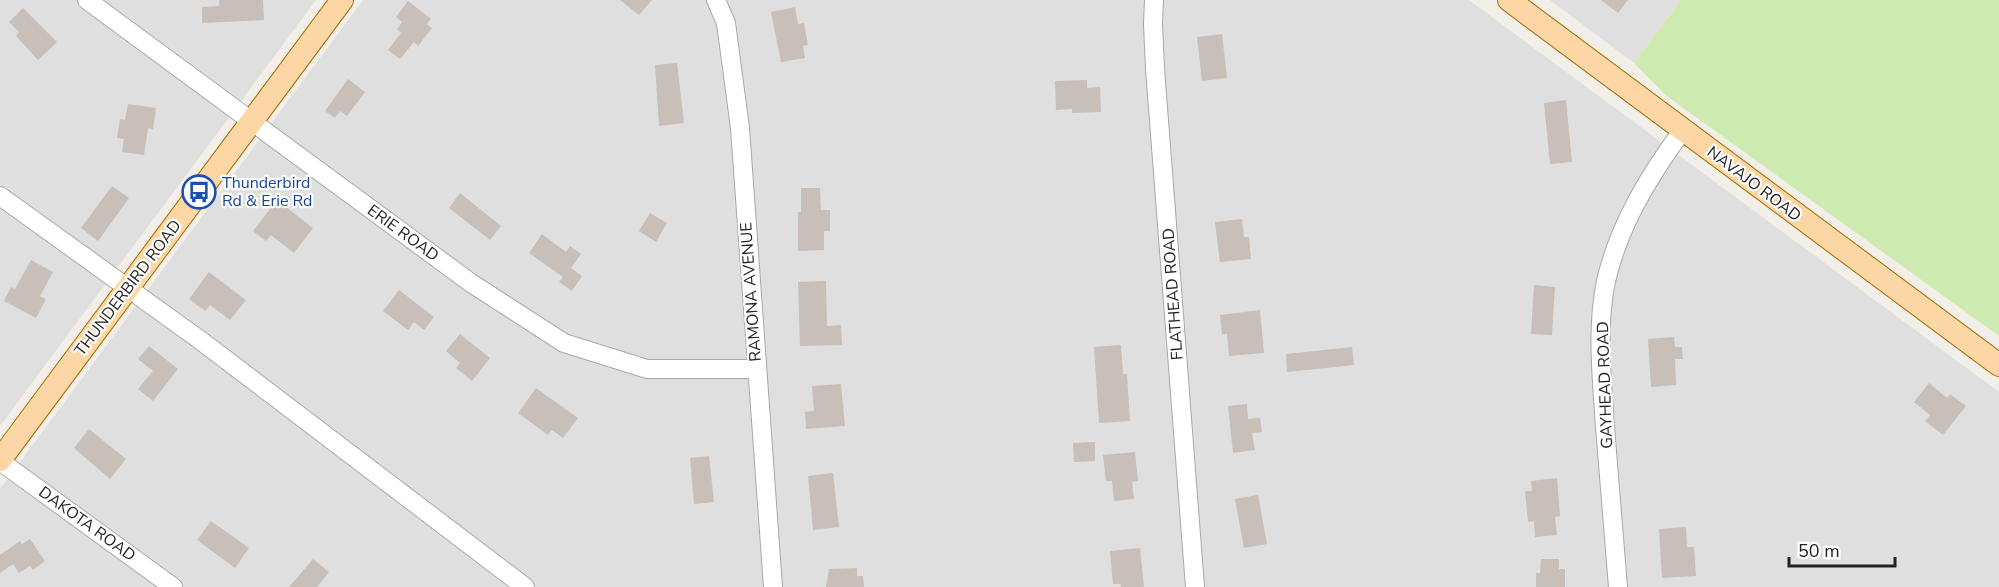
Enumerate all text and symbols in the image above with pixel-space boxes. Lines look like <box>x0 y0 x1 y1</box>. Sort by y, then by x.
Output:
street label: NAVAJO ROAD <box>1702 141 1806 227</box>
place label: Thunderbird Rd & Erie Rd <box>222 172 312 212</box>
bus stop icon: Thunderbird Rd & Erie Rd <box>181 174 217 210</box>
street label: ERIE ROAD <box>363 199 443 267</box>
street label: THUNDERBIRD ROAD <box>70 215 186 361</box>
street label: RAMONA AVENUE <box>735 222 767 362</box>
street label: FLATHEAD ROAD <box>1157 227 1189 361</box>
street label: GAYHEAD ROAD <box>1592 321 1618 449</box>
street label: DAKOTA ROAD <box>34 481 140 567</box>
scale bar <box>1789 530 1896 568</box>
text: 50 m <box>1798 539 1840 563</box>

